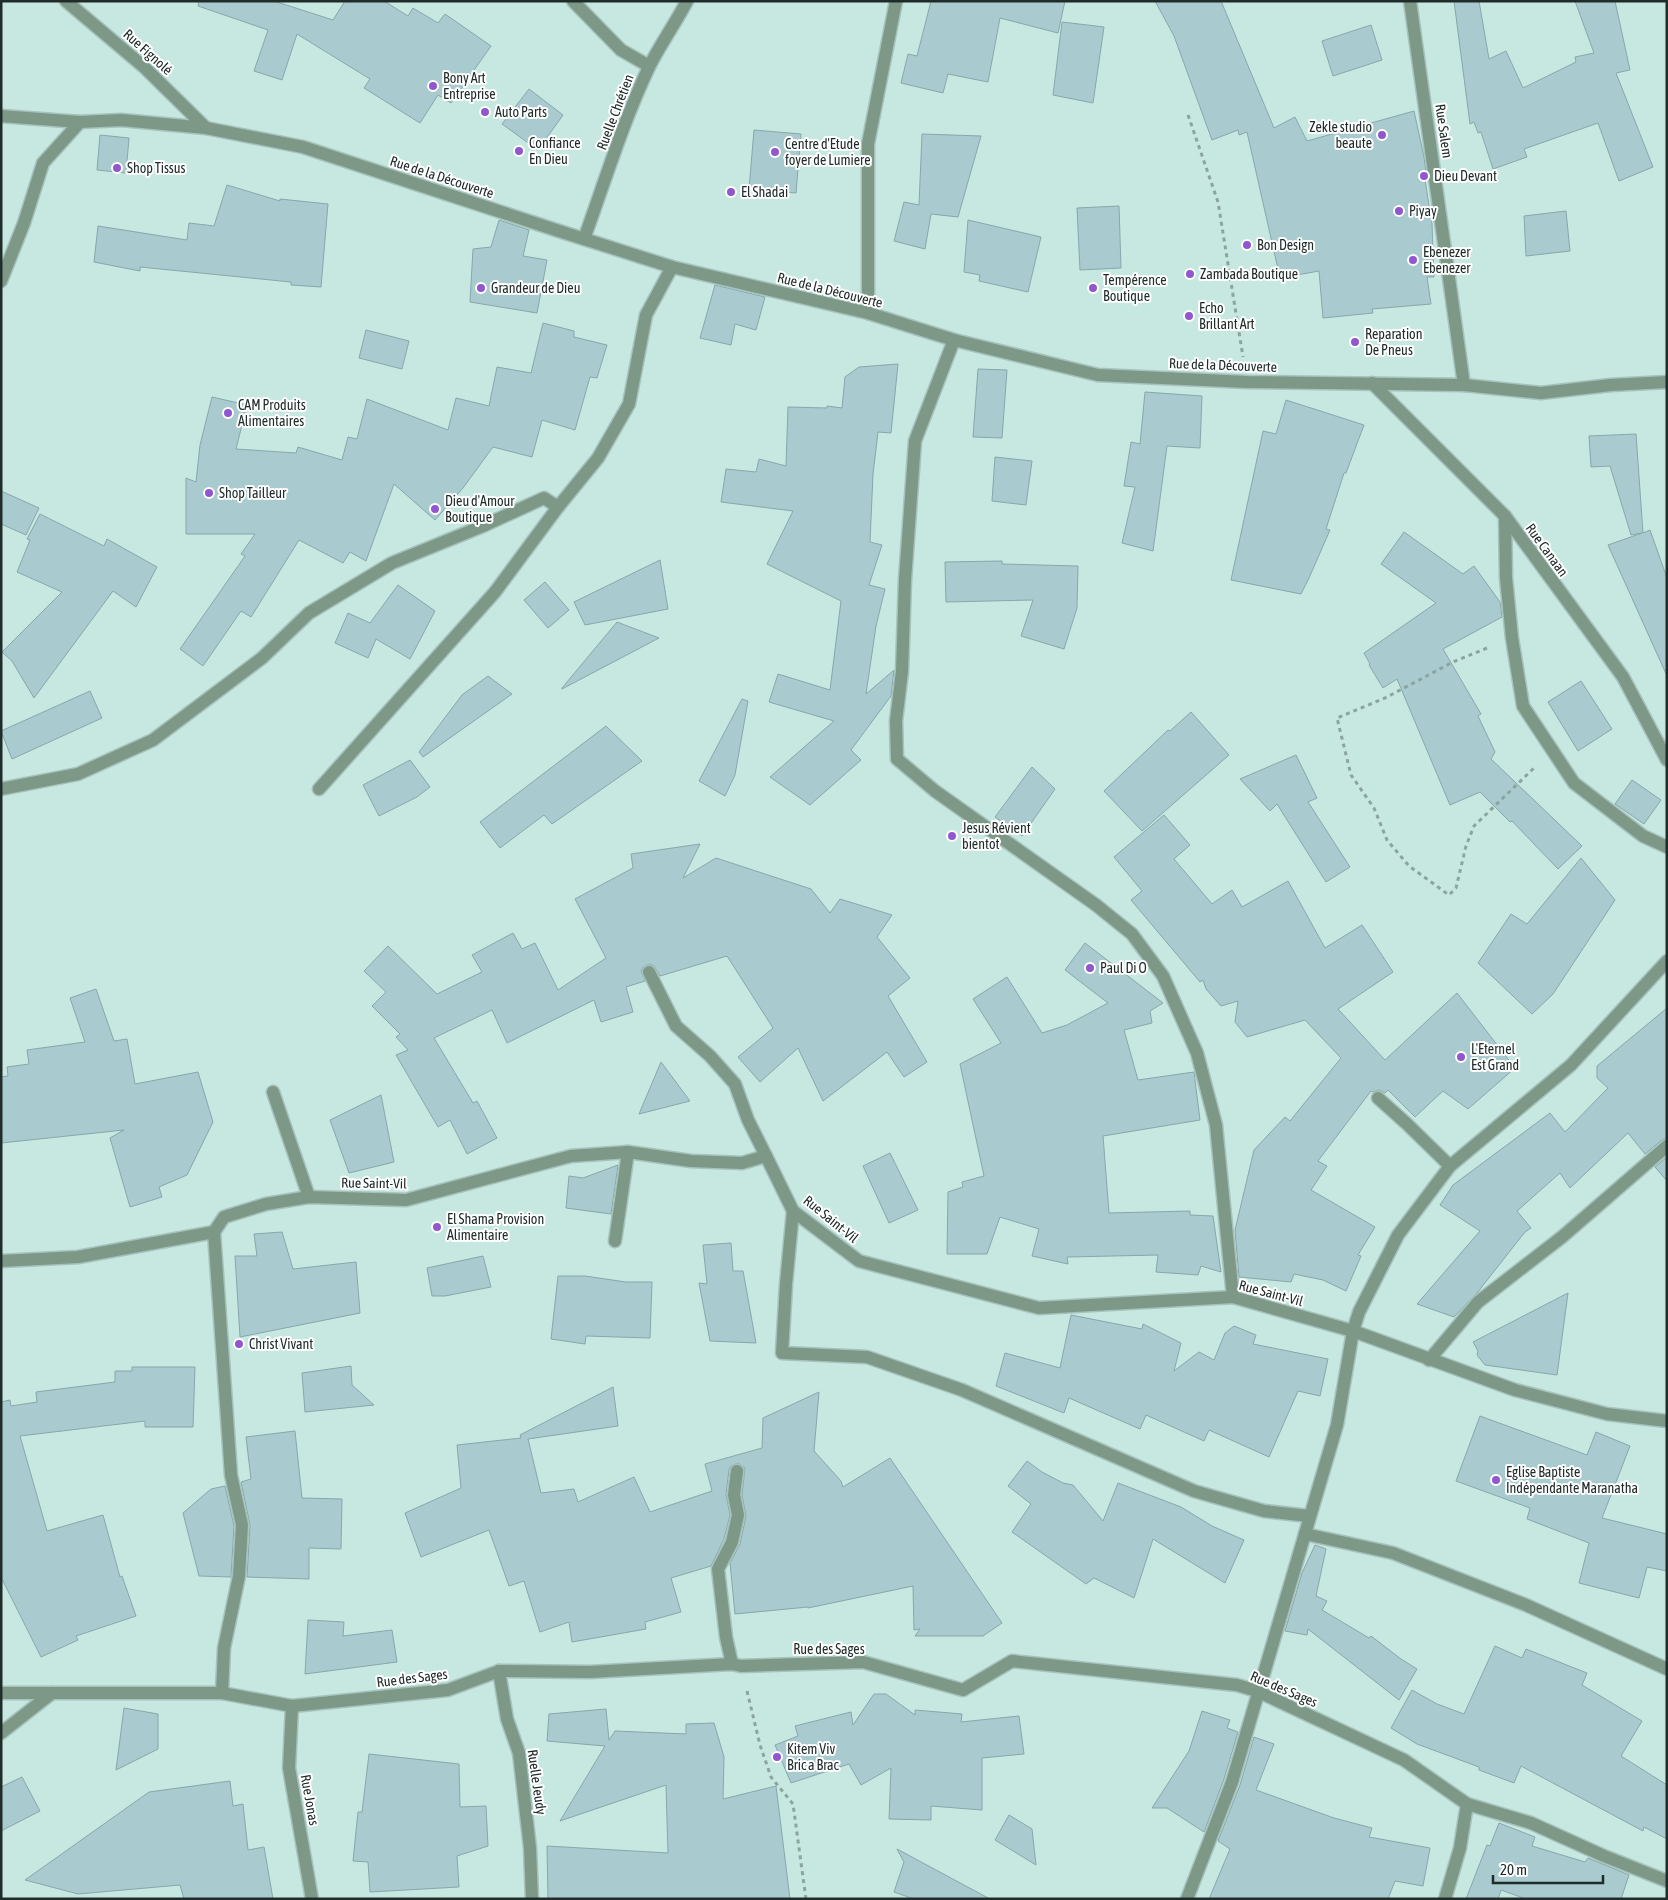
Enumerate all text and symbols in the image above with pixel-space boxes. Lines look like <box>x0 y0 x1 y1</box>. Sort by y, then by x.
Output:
street label: Rue Fignolé <box>120 26 176 78</box>
place label: Bony Art Entreprise <box>443 70 496 102</box>
street label: Ruelle Chrétien <box>593 72 637 152</box>
marker: Bony Art Entreprise <box>427 80 439 92</box>
street label: Rue Salem <box>1432 103 1456 159</box>
place label: Auto Parts <box>495 104 547 120</box>
marker: Auto Parts <box>479 106 491 118</box>
place label: Zekle studio beaute <box>1309 119 1372 151</box>
marker: Zekle studio beaute <box>1376 129 1388 141</box>
place label: Confiance En Dieu <box>529 135 581 167</box>
place label: Centre d'Etude foyer de Lumiere <box>785 136 871 168</box>
marker: Confiance En Dieu <box>513 145 525 157</box>
marker: Centre d'Etude foyer de Lumiere <box>769 146 781 158</box>
street label: Rue de la Découverte <box>388 153 496 201</box>
place label: Shop Tissus <box>127 160 186 176</box>
marker: Shop Tissus <box>111 162 123 174</box>
place label: Dieu Devant <box>1434 168 1497 184</box>
marker: Dieu Devant <box>1418 170 1430 182</box>
place label: El Shadai <box>741 184 788 200</box>
marker: El Shadai <box>725 186 737 198</box>
place label: Piyay <box>1409 203 1437 219</box>
marker: Piyay <box>1393 205 1405 217</box>
place label: Bon Design <box>1257 237 1314 253</box>
marker: Bon Design <box>1241 239 1253 251</box>
place label: Ebenezer Ebenezer <box>1423 244 1471 276</box>
marker: Ebenezer Ebenezer <box>1407 254 1419 266</box>
place label: Zambada Boutique <box>1200 266 1298 282</box>
marker: Zambada Boutique <box>1184 268 1196 280</box>
street label: Rue de la Découverte <box>776 269 884 311</box>
place label: Tempérence Boutique <box>1103 272 1167 304</box>
place label: Grandeur de Dieu <box>491 280 580 296</box>
marker: Grandeur de Dieu <box>475 282 487 294</box>
marker: Tempérence Boutique <box>1087 282 1099 294</box>
place label: Echo Brillant Art <box>1199 300 1255 332</box>
marker: Echo Brillant Art <box>1183 310 1195 322</box>
place label: Reparation De Pneus <box>1365 326 1422 358</box>
marker: Reparation De Pneus <box>1349 336 1361 348</box>
street label: Rue de la Découverte <box>1169 355 1277 375</box>
place label: CAM Produits Alimentaires <box>238 397 306 429</box>
marker: CAM Produits Alimentaires <box>222 407 234 419</box>
place label: Shop Tailleur <box>219 485 287 501</box>
marker: Shop Tailleur <box>203 487 215 499</box>
place label: Dieu d'Amour Boutique <box>445 493 515 525</box>
marker: Dieu d'Amour Boutique <box>429 503 441 515</box>
street label: Rue Canaan <box>1522 520 1572 580</box>
place label: Jesus Révient bientot <box>962 820 1031 852</box>
marker: Jesus Révient bientot <box>946 830 958 842</box>
place label: Paul Di O <box>1100 960 1147 976</box>
marker: Paul Di O <box>1084 962 1096 974</box>
place label: L'Eternel Est Grand <box>1471 1041 1519 1073</box>
marker: L'Eternel Est Grand <box>1455 1051 1467 1063</box>
street label: Rue Saint-Vil <box>341 1174 407 1192</box>
street label: Rue Saint-Vil <box>800 1192 862 1246</box>
place label: El Shama Provision Alimentaire <box>447 1211 544 1243</box>
marker: El Shama Provision Alimentaire <box>431 1221 443 1233</box>
street label: Rue Saint-Vil <box>1237 1277 1305 1309</box>
place label: Christ Vivant <box>249 1336 313 1352</box>
marker: Christ Vivant <box>233 1338 245 1350</box>
place label: Eglise Baptiste Indépendante Maranatha <box>1506 1464 1638 1496</box>
marker: Eglise Baptiste Indépendante Maranatha <box>1490 1474 1502 1486</box>
street label: Rue des Sages <box>793 1641 865 1657</box>
street label: Rue des Sages <box>376 1666 448 1690</box>
street label: Rue des Sages <box>1248 1668 1320 1710</box>
place label: Kitem Viv Bric a Brac <box>787 1741 840 1773</box>
street label: Ruelle Jeudy <box>525 1748 550 1816</box>
marker: Kitem Viv Bric a Brac <box>771 1751 783 1763</box>
street label: Rue Jonas <box>298 1773 322 1827</box>
scale bar <box>1493 1852 1603 1884</box>
text: 20 m <box>1500 1861 1527 1878</box>

